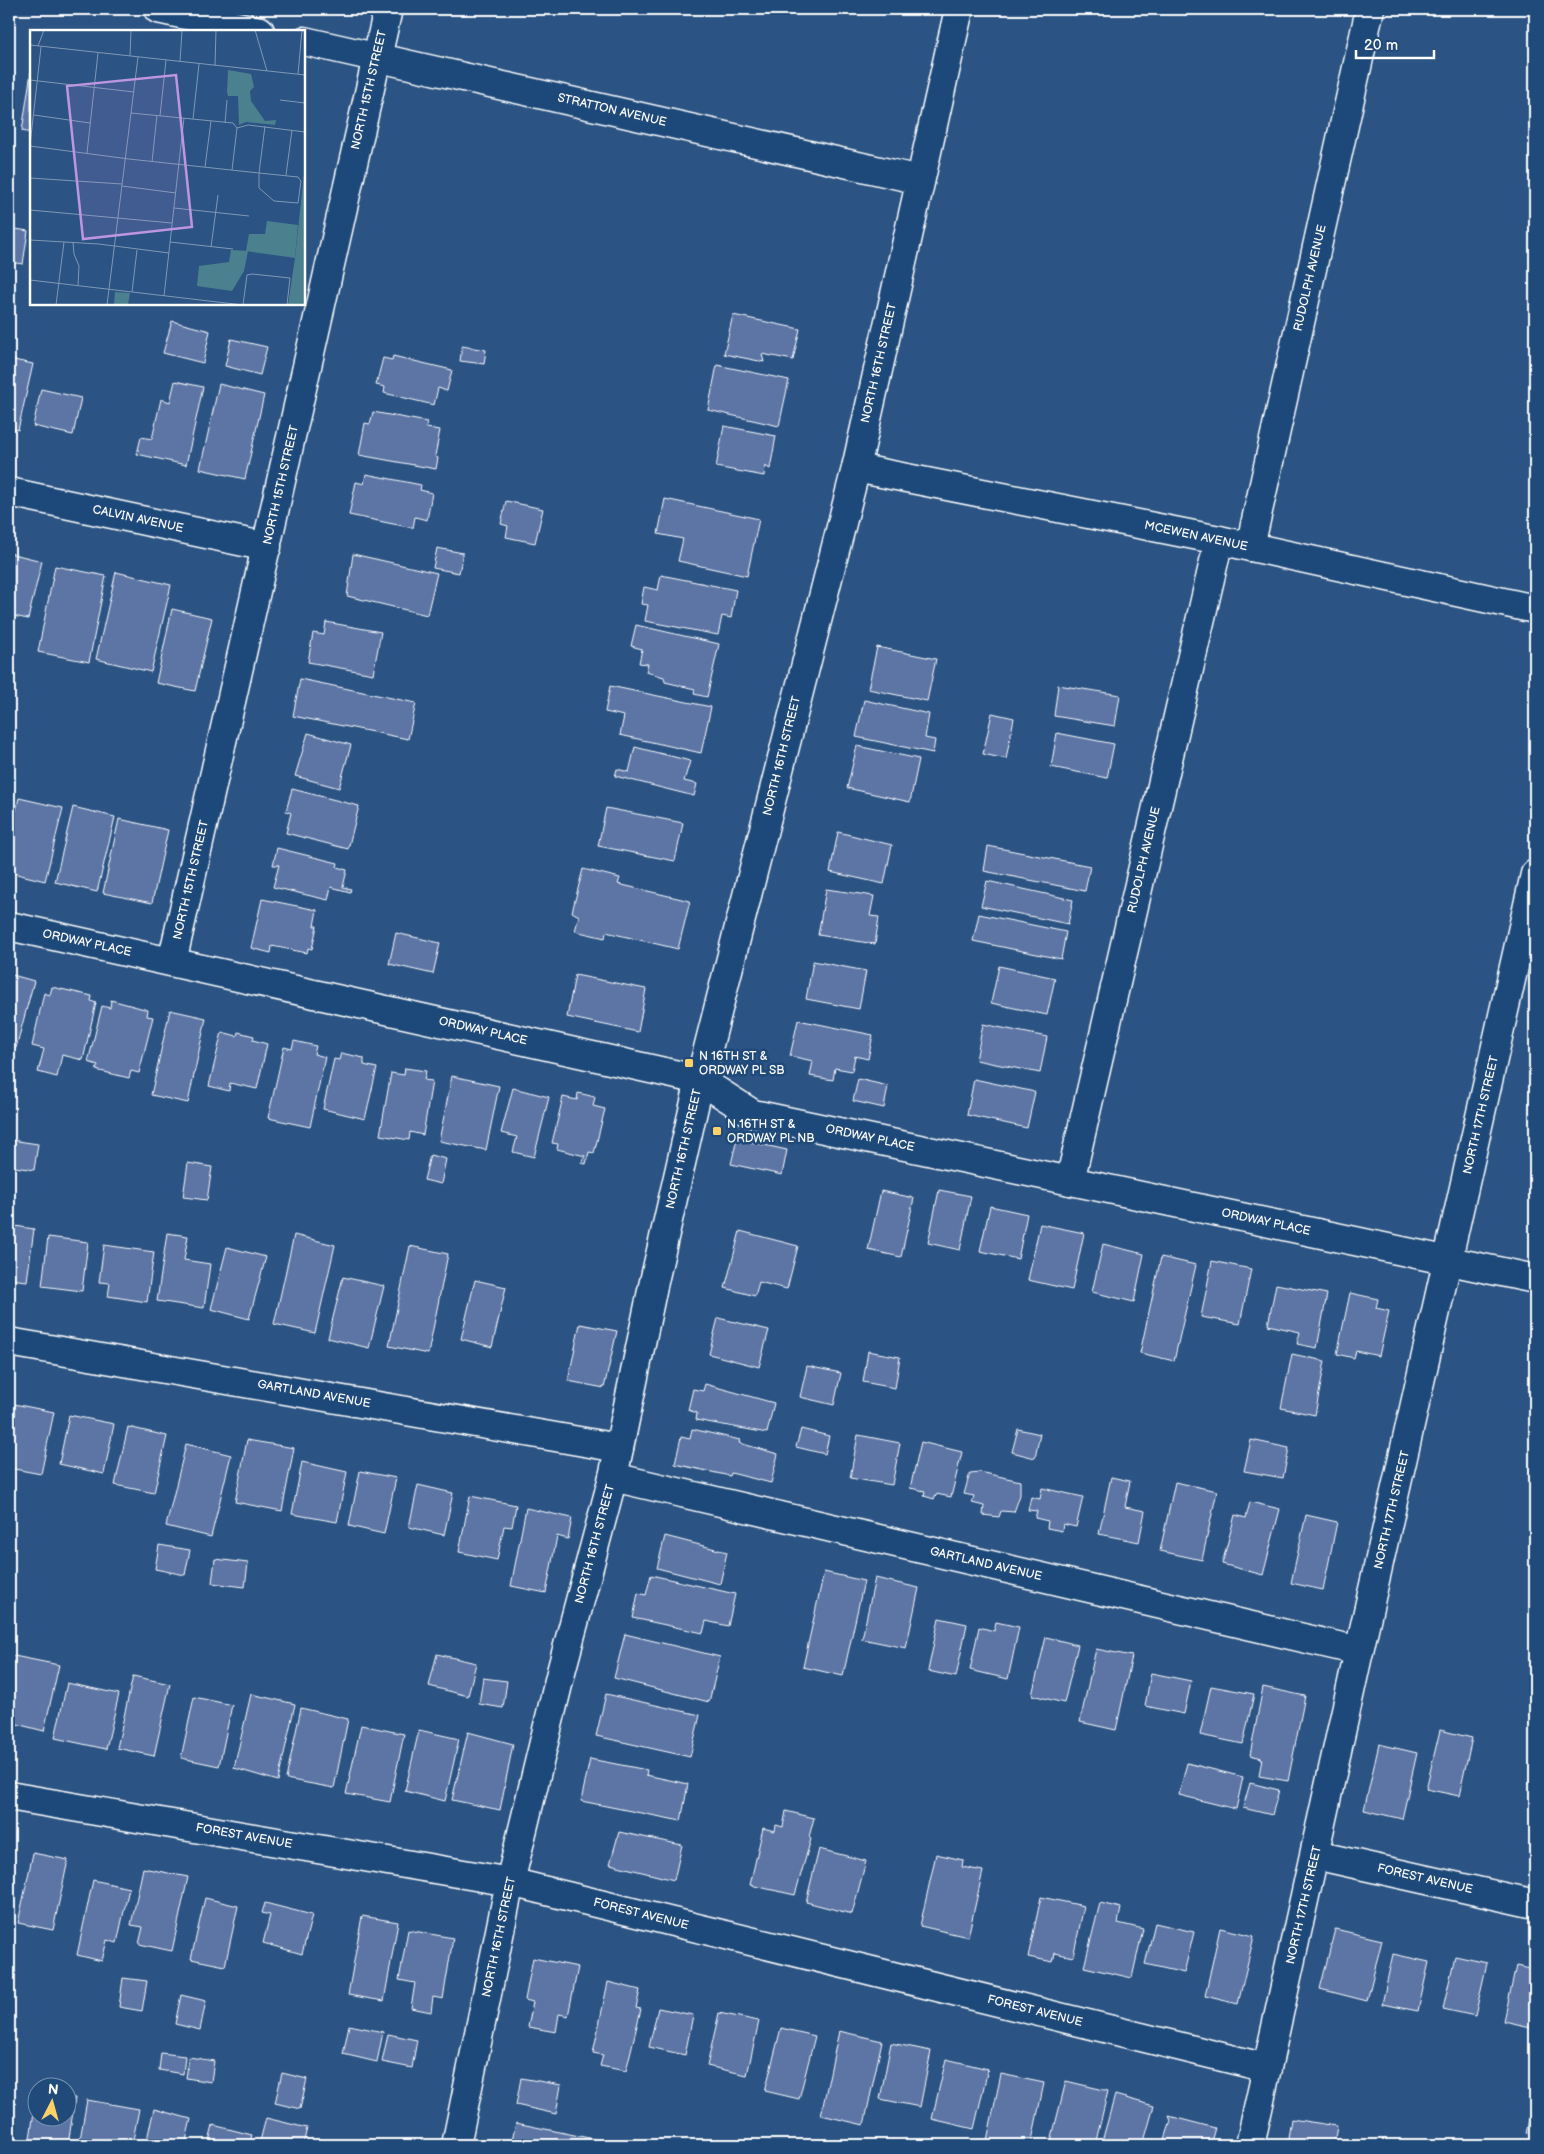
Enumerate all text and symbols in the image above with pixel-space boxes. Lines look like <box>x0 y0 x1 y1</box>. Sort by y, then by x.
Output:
street label: NORTH 15TH STREET <box>348 28 390 151</box>
scale bar <box>1356 28 1434 60</box>
inset map <box>30 30 305 305</box>
text: 20 m <box>1364 36 1398 55</box>
street label: STRATTON AVENUE <box>556 90 668 130</box>
street label: RUDOLPH AVENUE <box>1290 223 1330 333</box>
street label: NORTH 16TH STREET <box>858 301 900 424</box>
street label: NORTH 15TH STREET <box>260 423 302 546</box>
street label: CALVIN AVENUE <box>91 502 185 536</box>
street label: MCEWEN AVENUE <box>1143 518 1249 554</box>
street label: NORTH 16TH STREET <box>760 694 804 817</box>
street label: RUDOLPH AVENUE <box>1124 805 1164 915</box>
street label: NORTH 15TH STREET <box>170 818 212 941</box>
street label: ORDWAY PLACE <box>41 926 133 960</box>
street label: ORDWAY PLACE <box>437 1014 529 1048</box>
place label: N 16TH ST & ORDWAY PL SB <box>699 1049 784 1078</box>
street label: NORTH 17TH STREET <box>1460 1053 1502 1176</box>
marker: N 16TH ST & ORDWAY PL SB <box>683 1057 695 1069</box>
street label: NORTH 16TH STREET <box>663 1087 705 1210</box>
place label: N 16TH ST & ORDWAY PL NB <box>727 1117 814 1146</box>
street label: ORDWAY PLACE <box>824 1121 916 1155</box>
marker: N 16TH ST & ORDWAY PL NB <box>711 1125 723 1137</box>
street label: ORDWAY PLACE <box>1220 1205 1312 1239</box>
street label: GARTLAND AVENUE <box>256 1377 372 1411</box>
street label: NORTH 17TH STREET <box>1371 1448 1413 1571</box>
street label: NORTH 16TH STREET <box>572 1482 618 1605</box>
street label: GARTLAND AVENUE <box>929 1544 1044 1584</box>
street label: FOREST AVENUE <box>195 1820 293 1852</box>
street label: NORTH 17TH STREET <box>1283 1843 1325 1966</box>
street label: FOREST AVENUE <box>1376 1861 1474 1897</box>
street label: NORTH 16TH STREET <box>479 1875 519 1999</box>
street label: FOREST AVENUE <box>592 1895 690 1933</box>
street label: FOREST AVENUE <box>986 1992 1084 2030</box>
north arrow <box>28 2076 78 2126</box>
text: N <box>47 2081 59 2099</box>

